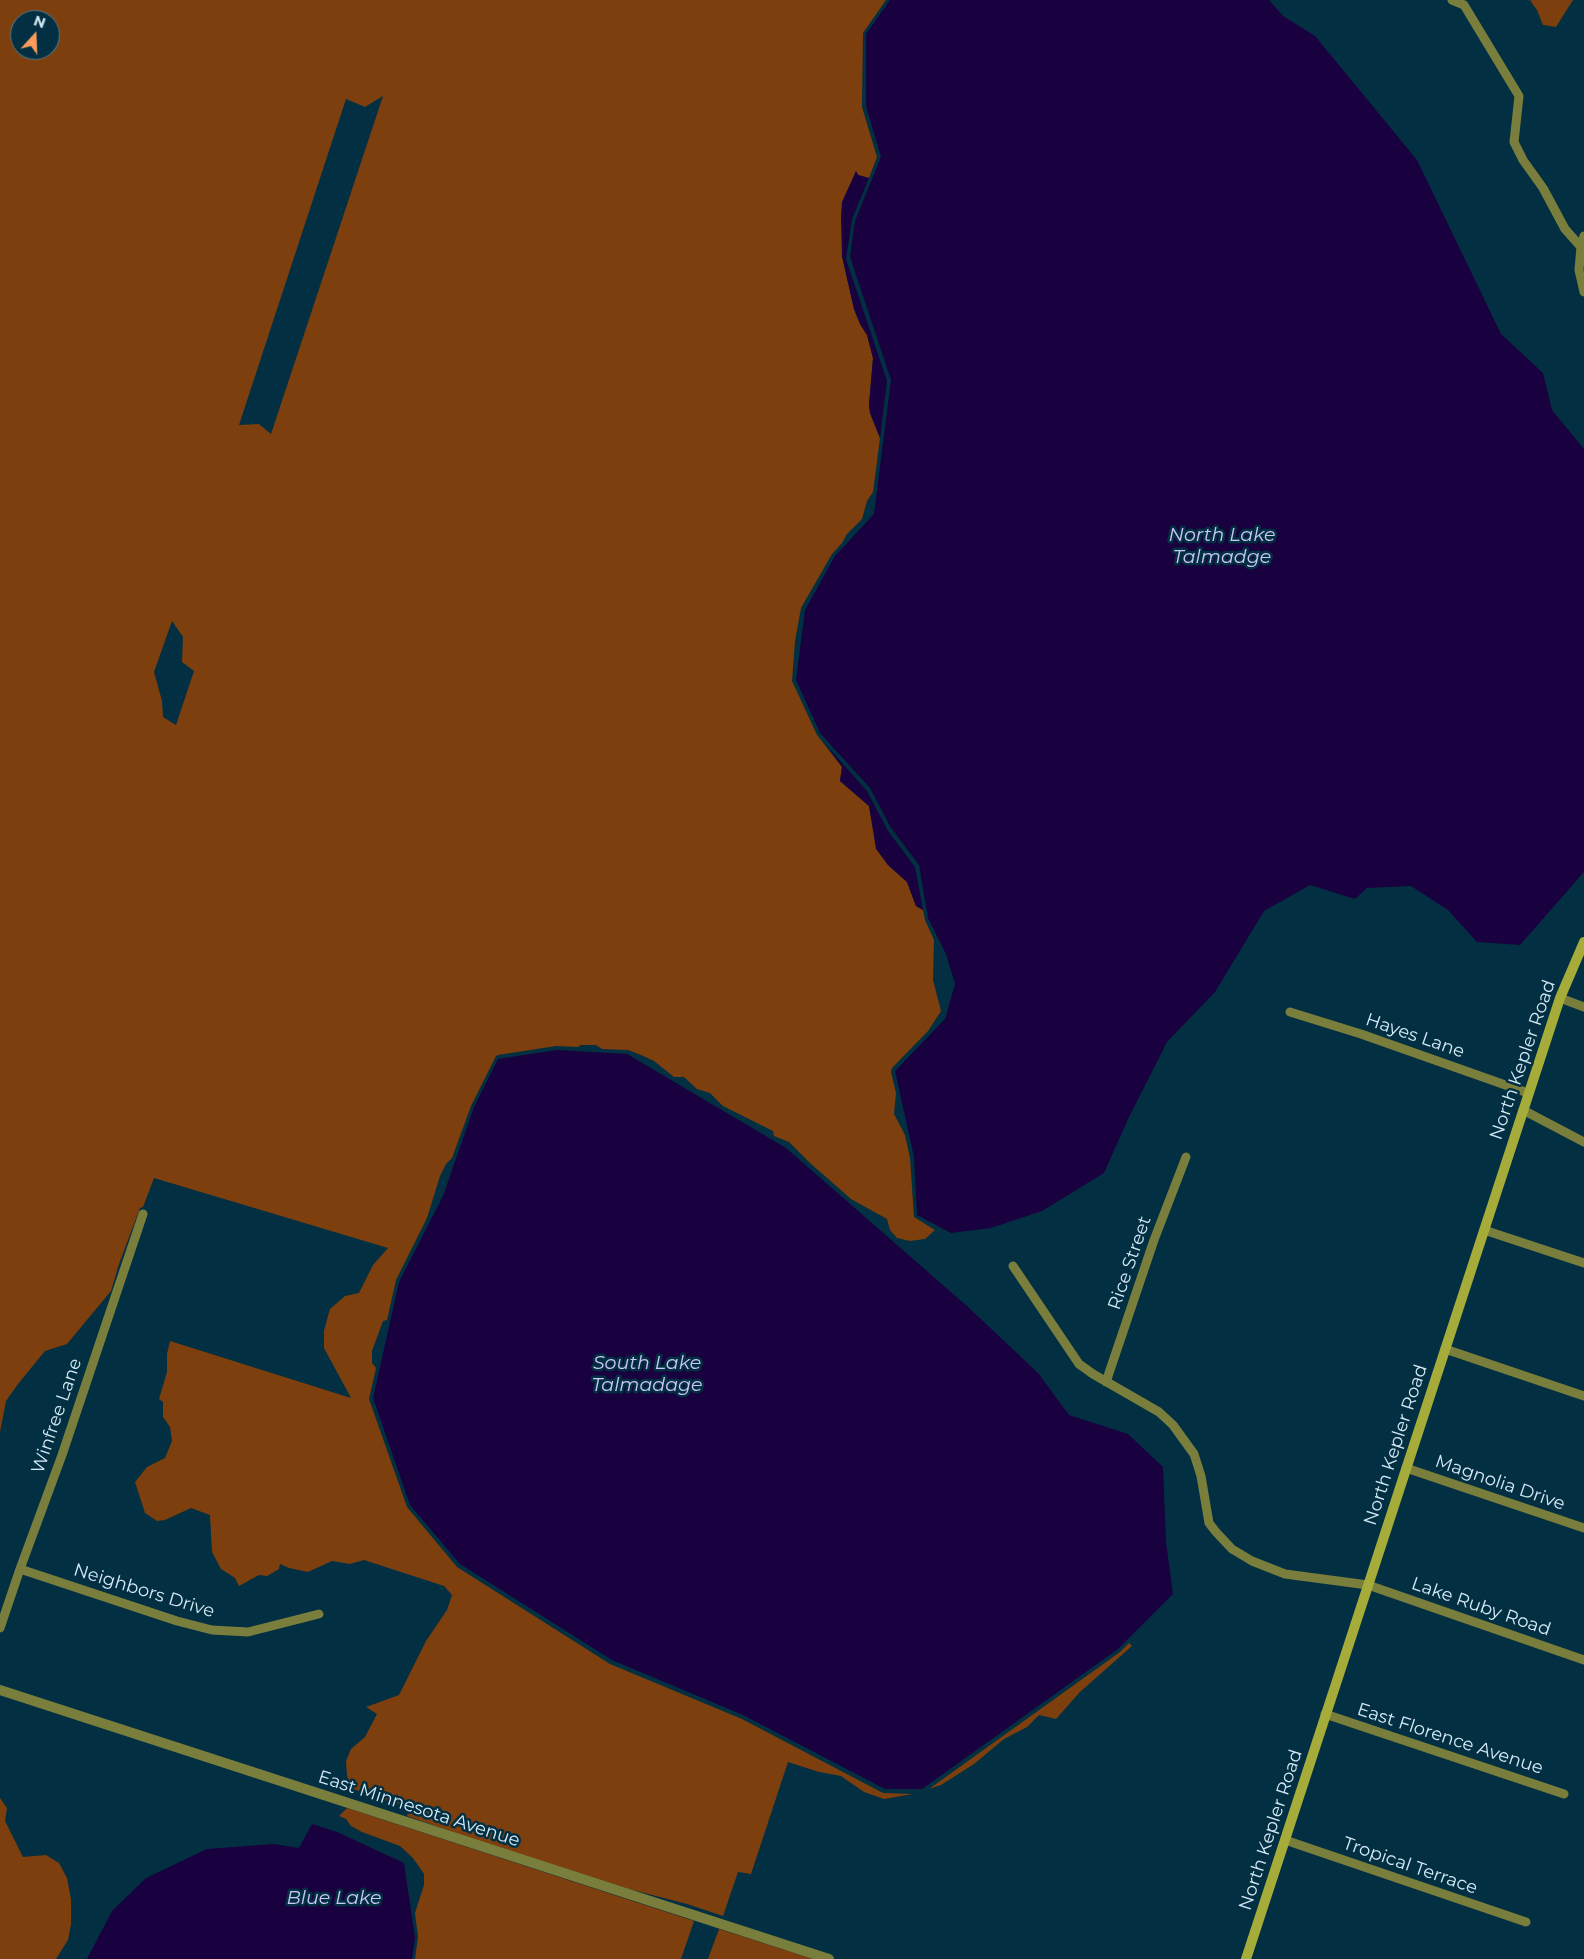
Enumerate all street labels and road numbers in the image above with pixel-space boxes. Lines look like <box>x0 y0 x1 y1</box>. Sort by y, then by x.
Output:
street label: North Kepler Road <box>1485 977 1561 1143</box>
street label: Hayes Lane <box>1363 1009 1467 1063</box>
street label: Rice Street <box>1104 1213 1156 1313</box>
street label: Winfree Lane <box>27 1356 87 1476</box>
street label: North Kepler Road <box>1360 1362 1432 1528</box>
street label: Magnolia Drive <box>1432 1451 1568 1515</box>
street label: Neighbors Drive <box>71 1559 217 1623</box>
street label: Lake Ruby Road <box>1409 1573 1553 1641</box>
street label: East Florence Avenue <box>1354 1699 1546 1779</box>
street label: North Kepler Road <box>1235 1747 1307 1913</box>
street label: East Minnesota Avenue <box>315 1766 523 1852</box>
street label: Tropical Terrace <box>1340 1833 1480 1899</box>

